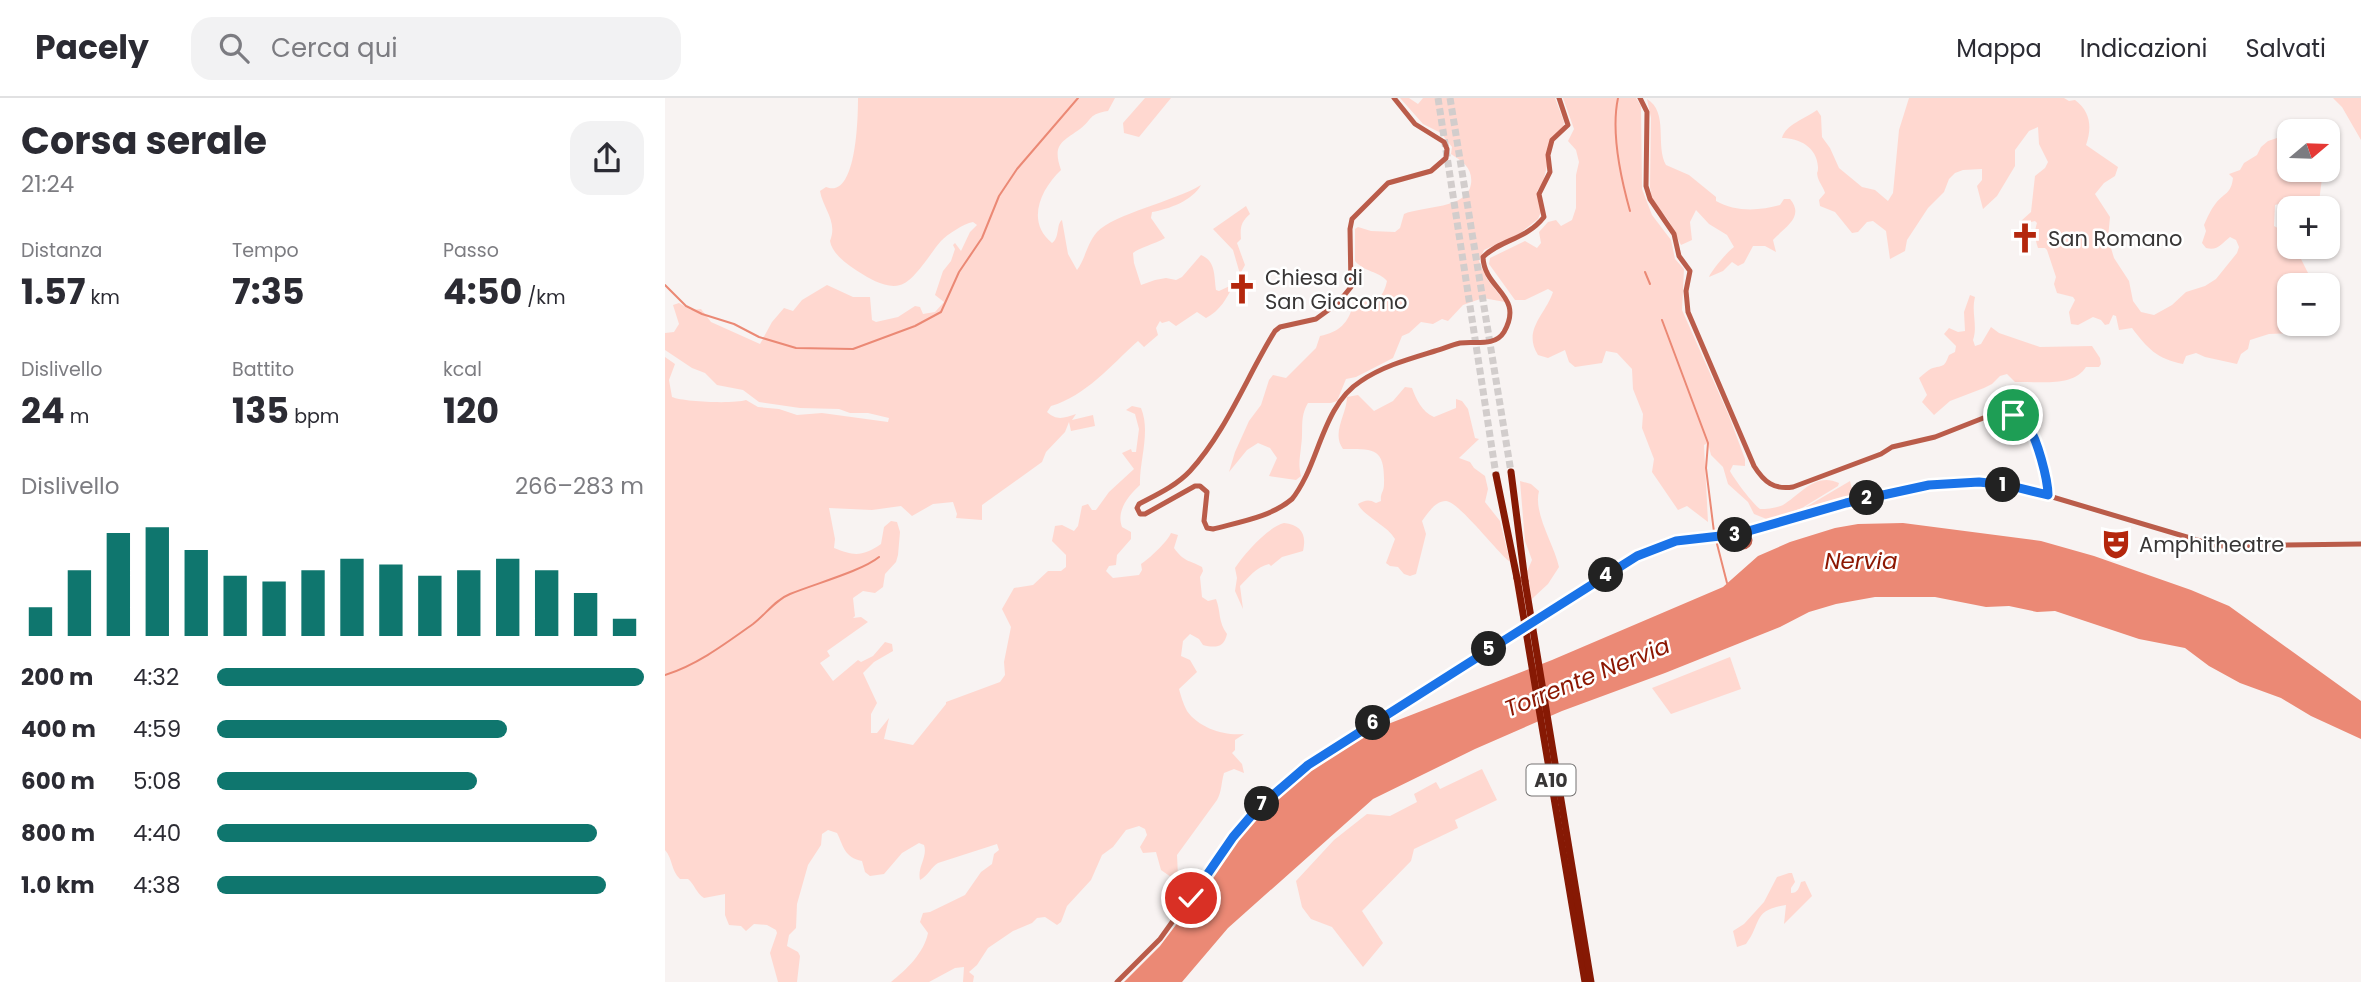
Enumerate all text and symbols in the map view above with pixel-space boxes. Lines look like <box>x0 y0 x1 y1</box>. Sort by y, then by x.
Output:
search box <box>191 17 681 80</box>
text: Pacely <box>35 24 149 71</box>
icon: search <box>215 29 253 67</box>
text: Cerca qui <box>271 30 398 66</box>
text: Mappa <box>1956 32 2042 65</box>
text: Indicazioni <box>2080 32 2207 65</box>
text: Salvati <box>2245 32 2326 65</box>
text: Corsa serale <box>21 114 267 167</box>
north arrow <box>2277 119 2340 182</box>
map controls <box>2277 119 2340 336</box>
button: share <box>570 121 644 195</box>
text: 21:24 <box>21 168 74 200</box>
button: + <box>2277 196 2340 259</box>
church icon: San Romano <box>2008 221 2042 255</box>
place label: San Romano <box>2048 224 2182 253</box>
text: Distanza <box>21 237 102 264</box>
text: Tempo <box>232 237 299 264</box>
text: Passo <box>443 237 499 264</box>
place label: Chiesa di San Giacomo <box>1265 263 1408 316</box>
text: 1.57 <box>21 267 86 316</box>
text: 7:35 <box>232 267 305 316</box>
text: 4:50 <box>443 267 522 316</box>
church icon: Chiesa di San Giacomo <box>1225 272 1259 306</box>
button: − <box>2277 273 2340 336</box>
text: km <box>86 284 120 311</box>
text: /km <box>522 284 566 311</box>
text: Dislivello <box>21 356 102 383</box>
text: Battito <box>232 356 294 383</box>
text: kcal <box>443 356 482 383</box>
pin <box>1983 385 2043 445</box>
text: 24 <box>21 386 65 435</box>
text: 135 <box>232 386 289 435</box>
text: 120 <box>443 386 499 435</box>
icon: arrive <box>1994 396 2032 434</box>
text: m <box>65 403 89 430</box>
text: bpm <box>289 403 339 430</box>
pin: 1 <box>1985 468 2021 502</box>
text: Dislivello <box>21 470 119 502</box>
text: 266–283 m <box>515 470 644 502</box>
text: 1 <box>1999 471 2006 498</box>
pin: 2 <box>1849 480 1885 516</box>
text: 2 <box>1861 484 1872 511</box>
pin: 3 <box>1717 518 1753 552</box>
text: 3 <box>1729 521 1740 548</box>
theatre icon: Amphitheatre <box>2099 527 2133 561</box>
place label: Amphitheatre <box>2139 530 2284 559</box>
water label: Nervia <box>1824 545 1898 577</box>
pin: 4 <box>1588 558 1623 592</box>
text: 4 <box>1599 561 1612 588</box>
water label: Torrente Nervia <box>1499 629 1675 725</box>
pin: 5 <box>1471 632 1507 666</box>
text: 5 <box>1482 635 1495 662</box>
text: 200 m <box>21 661 93 693</box>
text: 4:32 <box>133 661 179 693</box>
pin: 6 <box>1355 706 1391 740</box>
text: 6 <box>1366 709 1379 736</box>
text: 400 m <box>21 713 96 745</box>
text: 4:59 <box>133 713 181 745</box>
road number: A10 <box>1527 764 1575 796</box>
text: 600 m <box>21 765 95 797</box>
text: 5:08 <box>133 765 181 797</box>
pin: 7 <box>1245 786 1279 822</box>
text: 7 <box>1256 790 1267 817</box>
text: 800 m <box>21 817 95 849</box>
text: 4:40 <box>133 817 181 849</box>
pin <box>1161 868 1221 928</box>
text: 1.0 km <box>21 869 95 901</box>
text: 4:38 <box>133 869 180 901</box>
icon: check <box>1172 879 1210 917</box>

